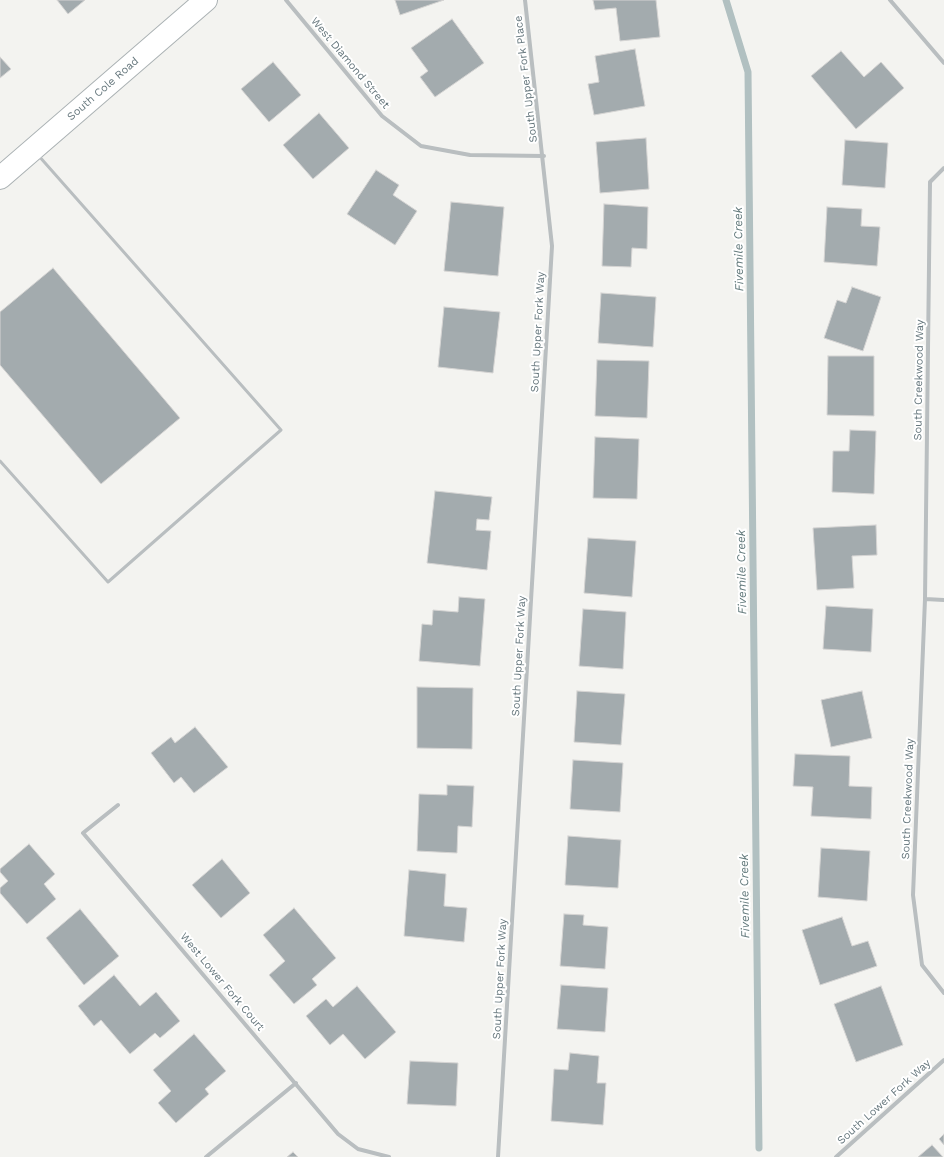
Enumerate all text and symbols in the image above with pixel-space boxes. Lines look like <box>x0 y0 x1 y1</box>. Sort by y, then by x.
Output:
street label: West Diamond Street <box>308 15 392 111</box>
street label: South Upper Fork Place <box>512 15 540 143</box>
street label: South Cole Road <box>65 54 141 124</box>
water label: Fivemile Creek <box>731 207 747 291</box>
street label: South Upper Fork Way <box>528 271 548 393</box>
street label: South Creekwood Way <box>911 319 927 441</box>
water label: Fivemile Creek <box>734 530 750 614</box>
street label: South Upper Fork Way <box>509 595 529 717</box>
street label: South Creekwood Way <box>899 738 917 860</box>
water label: Fivemile Creek <box>737 854 753 938</box>
street label: South Upper Fork Way <box>490 918 510 1040</box>
street label: West Lower Fork Court <box>177 930 267 1034</box>
street label: South Lower Fork Way <box>835 1057 933 1147</box>

